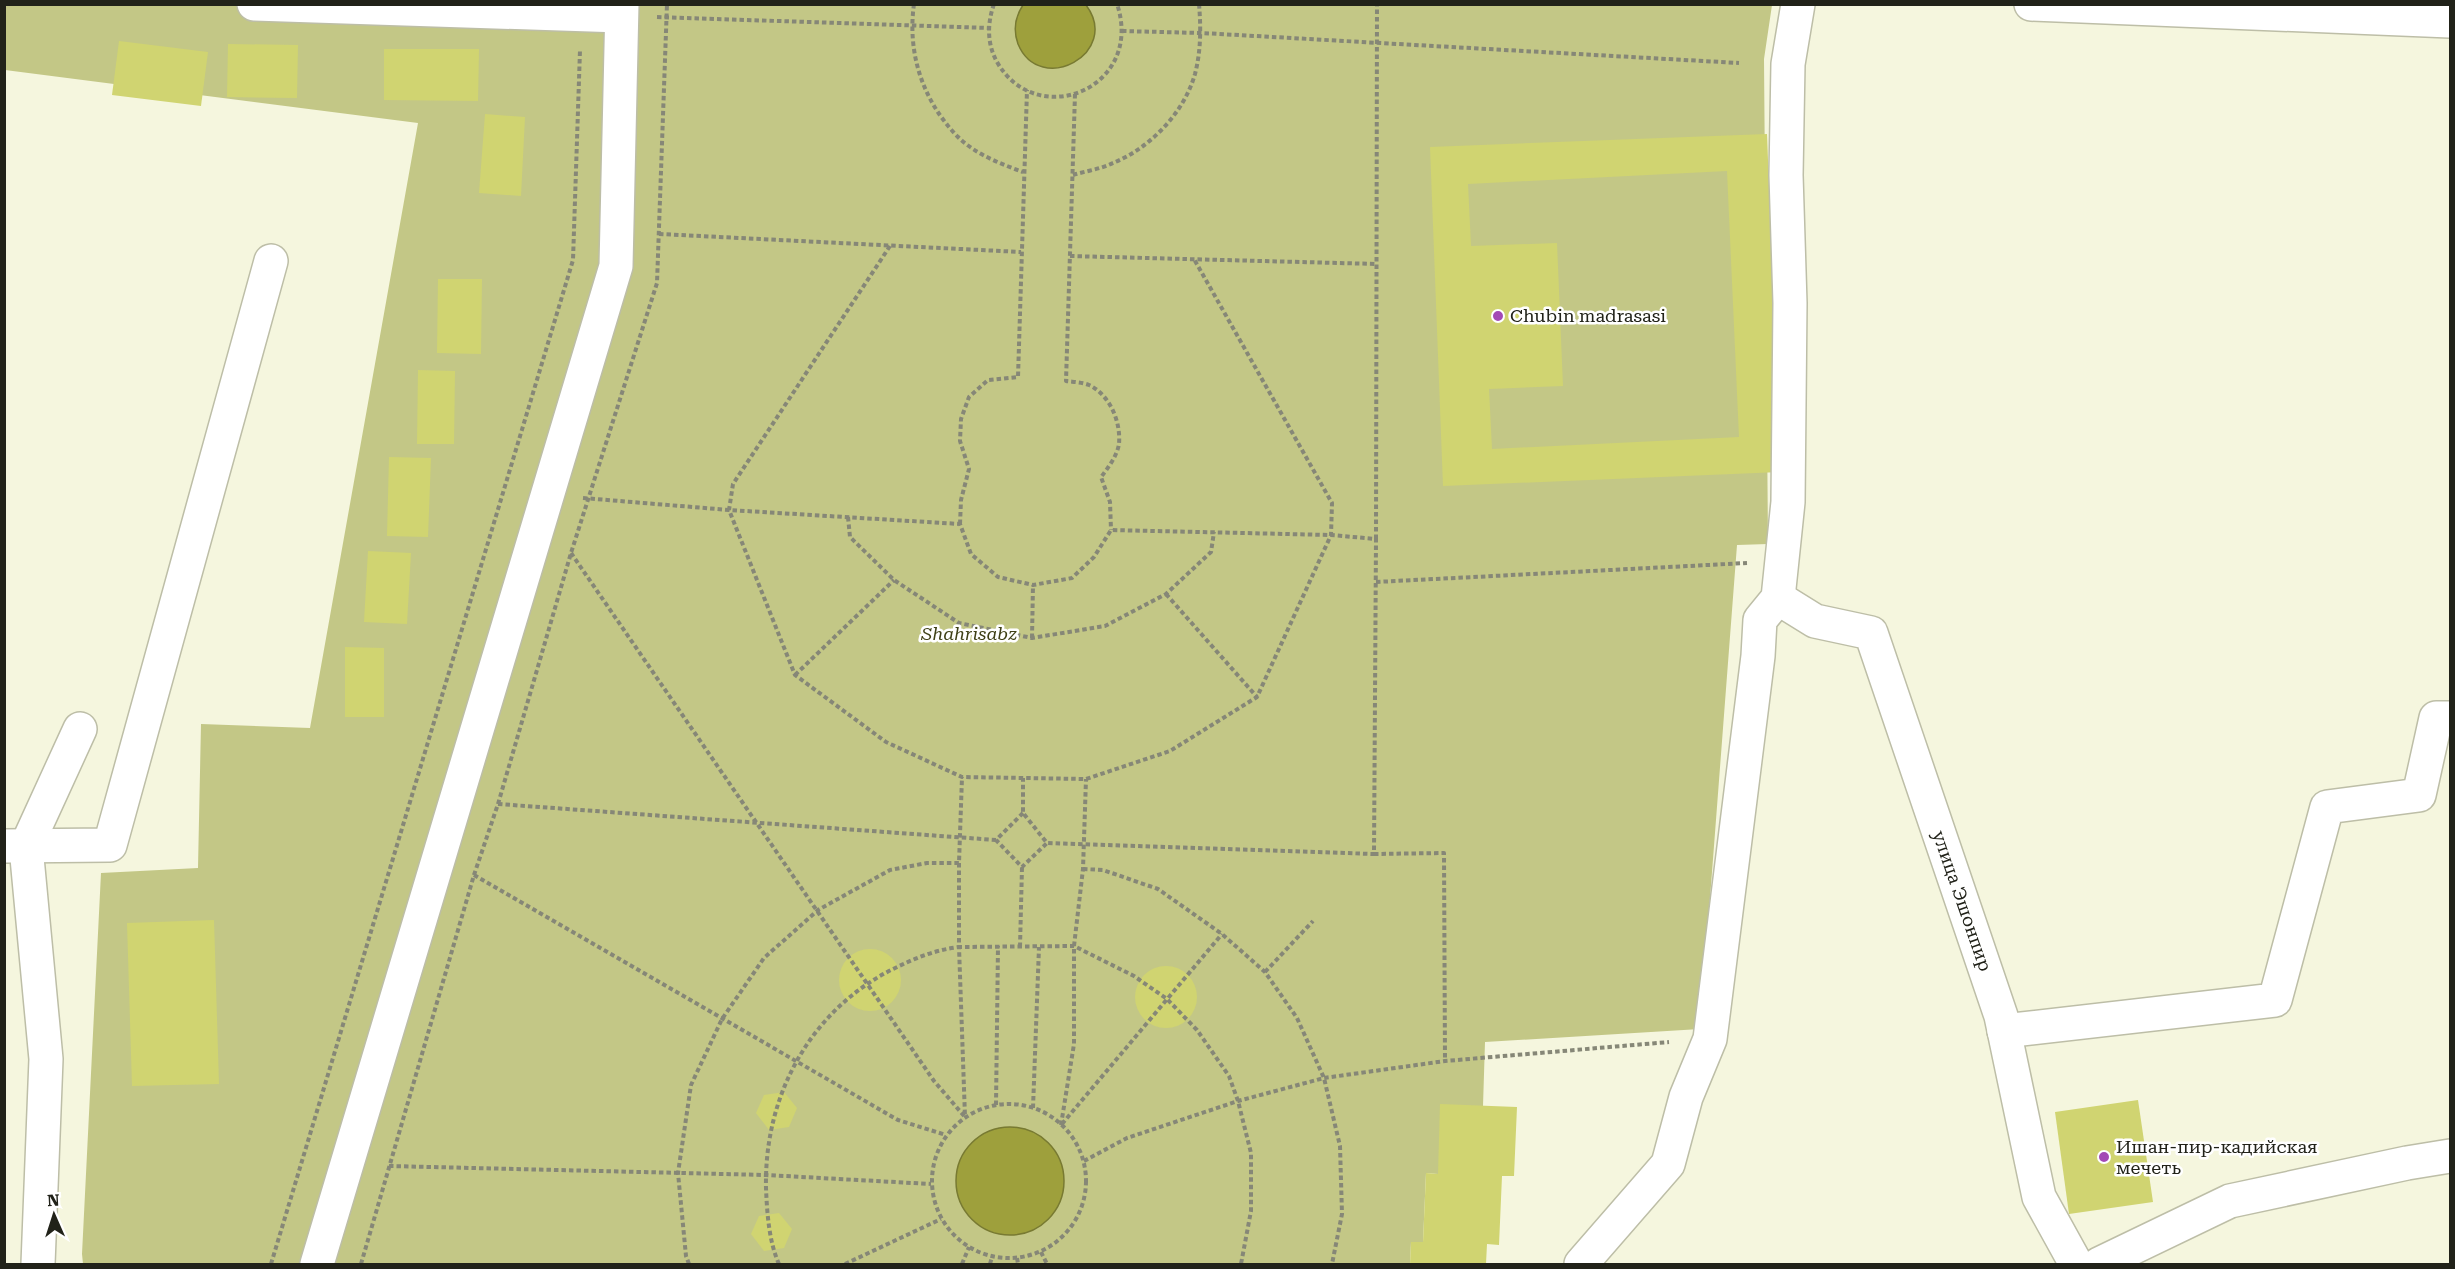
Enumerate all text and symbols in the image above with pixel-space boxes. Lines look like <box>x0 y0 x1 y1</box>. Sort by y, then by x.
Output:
place label: Chubin madrasasi <box>1510 305 1666 326</box>
marker: Chubin madrasasi <box>1491 309 1505 323</box>
park label: Shahrisabz <box>920 623 1017 644</box>
street label: улица Эшонпир <box>1929 828 1996 974</box>
place label: Ишан-пир-кадийская мечеть <box>2116 1136 2317 1178</box>
marker: Ишан-пир-кадийская мечеть <box>2097 1150 2111 1164</box>
north arrow <box>24 1185 84 1245</box>
text: N <box>47 1191 60 1210</box>

